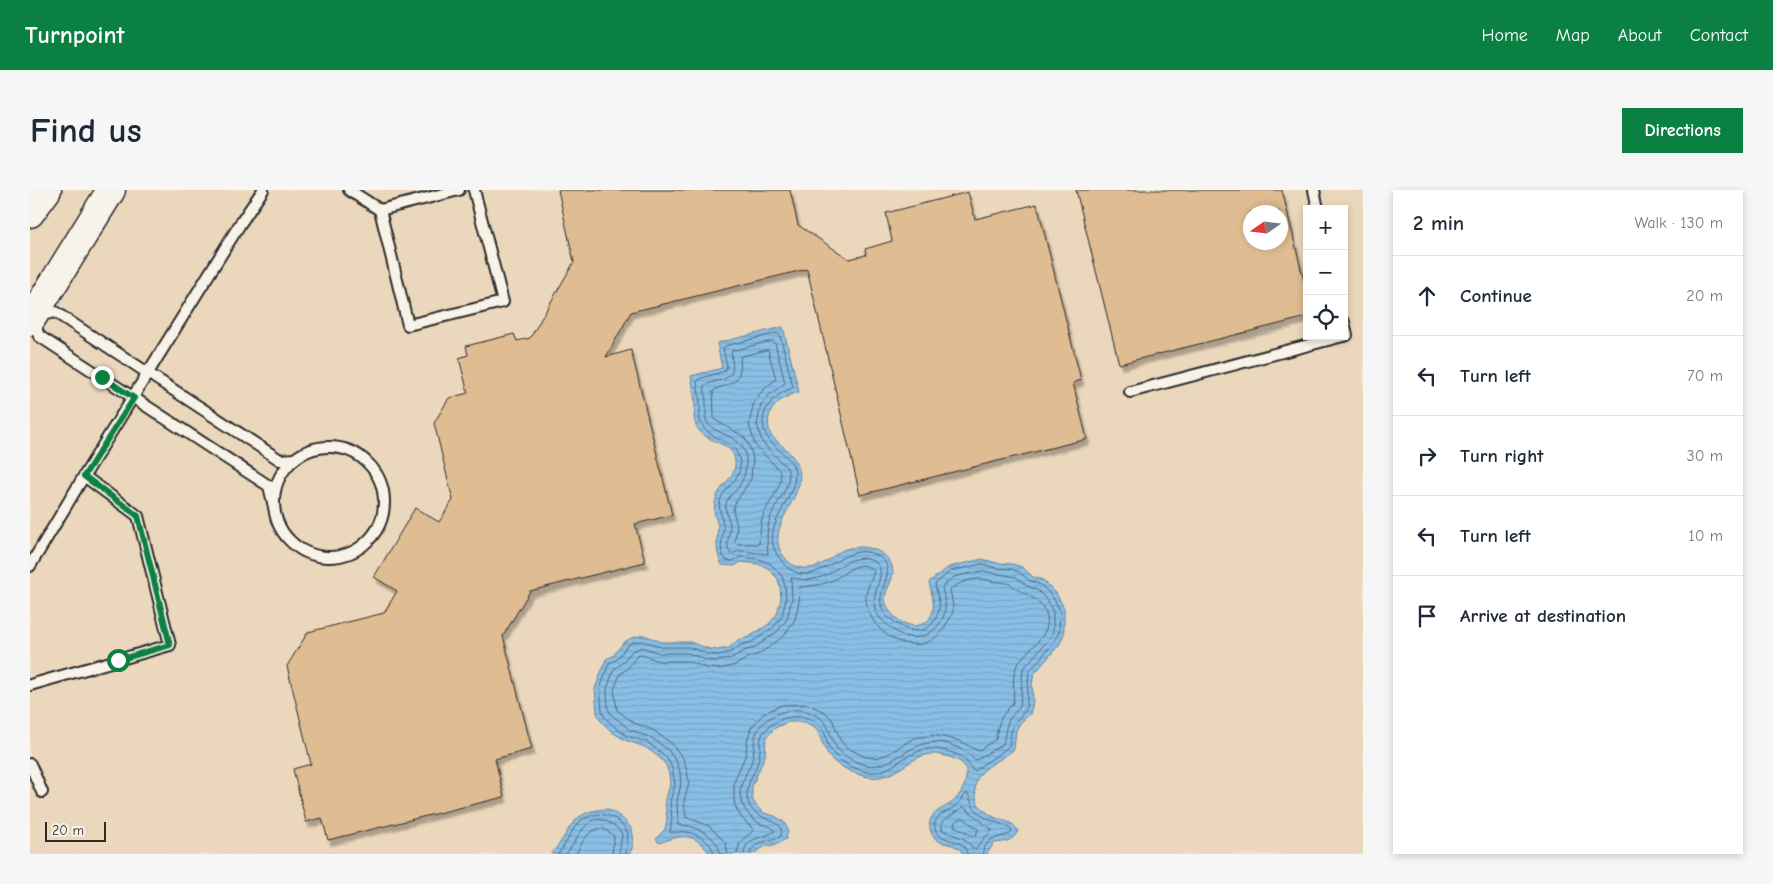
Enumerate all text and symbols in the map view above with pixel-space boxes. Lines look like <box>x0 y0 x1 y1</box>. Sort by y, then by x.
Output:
text: Turnpoint <box>25 21 124 49</box>
text: Home <box>1481 25 1528 46</box>
text: Map <box>1556 25 1590 46</box>
text: About <box>1618 25 1662 46</box>
text: Contact <box>1690 25 1748 46</box>
button: Directions <box>1622 108 1743 153</box>
text: Find us <box>30 110 142 151</box>
north arrow <box>1243 205 1288 250</box>
map controls <box>1303 205 1348 340</box>
button: + <box>1303 205 1348 250</box>
text: 2 min <box>1413 211 1464 235</box>
text: Walk · 130 m <box>1634 214 1723 232</box>
button: − <box>1303 250 1348 295</box>
icon: ahead <box>1413 282 1441 310</box>
text: Continue <box>1460 285 1532 307</box>
text: 20 m <box>1686 287 1723 305</box>
button: locate <box>1303 295 1348 340</box>
icon: left <box>1413 362 1441 390</box>
text: Turn left <box>1460 365 1531 387</box>
route end <box>91 366 114 389</box>
text: 70 m <box>1687 367 1723 385</box>
icon: right <box>1413 442 1441 470</box>
text: Turn right <box>1460 445 1544 467</box>
text: 30 m <box>1687 447 1723 465</box>
icon: left <box>1413 522 1441 550</box>
text: Turn left <box>1460 525 1531 547</box>
text: 10 m <box>1688 527 1723 545</box>
icon: arrive <box>1413 602 1441 630</box>
text: Arrive at destination <box>1460 605 1626 627</box>
route start <box>107 649 130 672</box>
scale bar <box>45 819 106 842</box>
text: 20 m <box>52 822 84 839</box>

